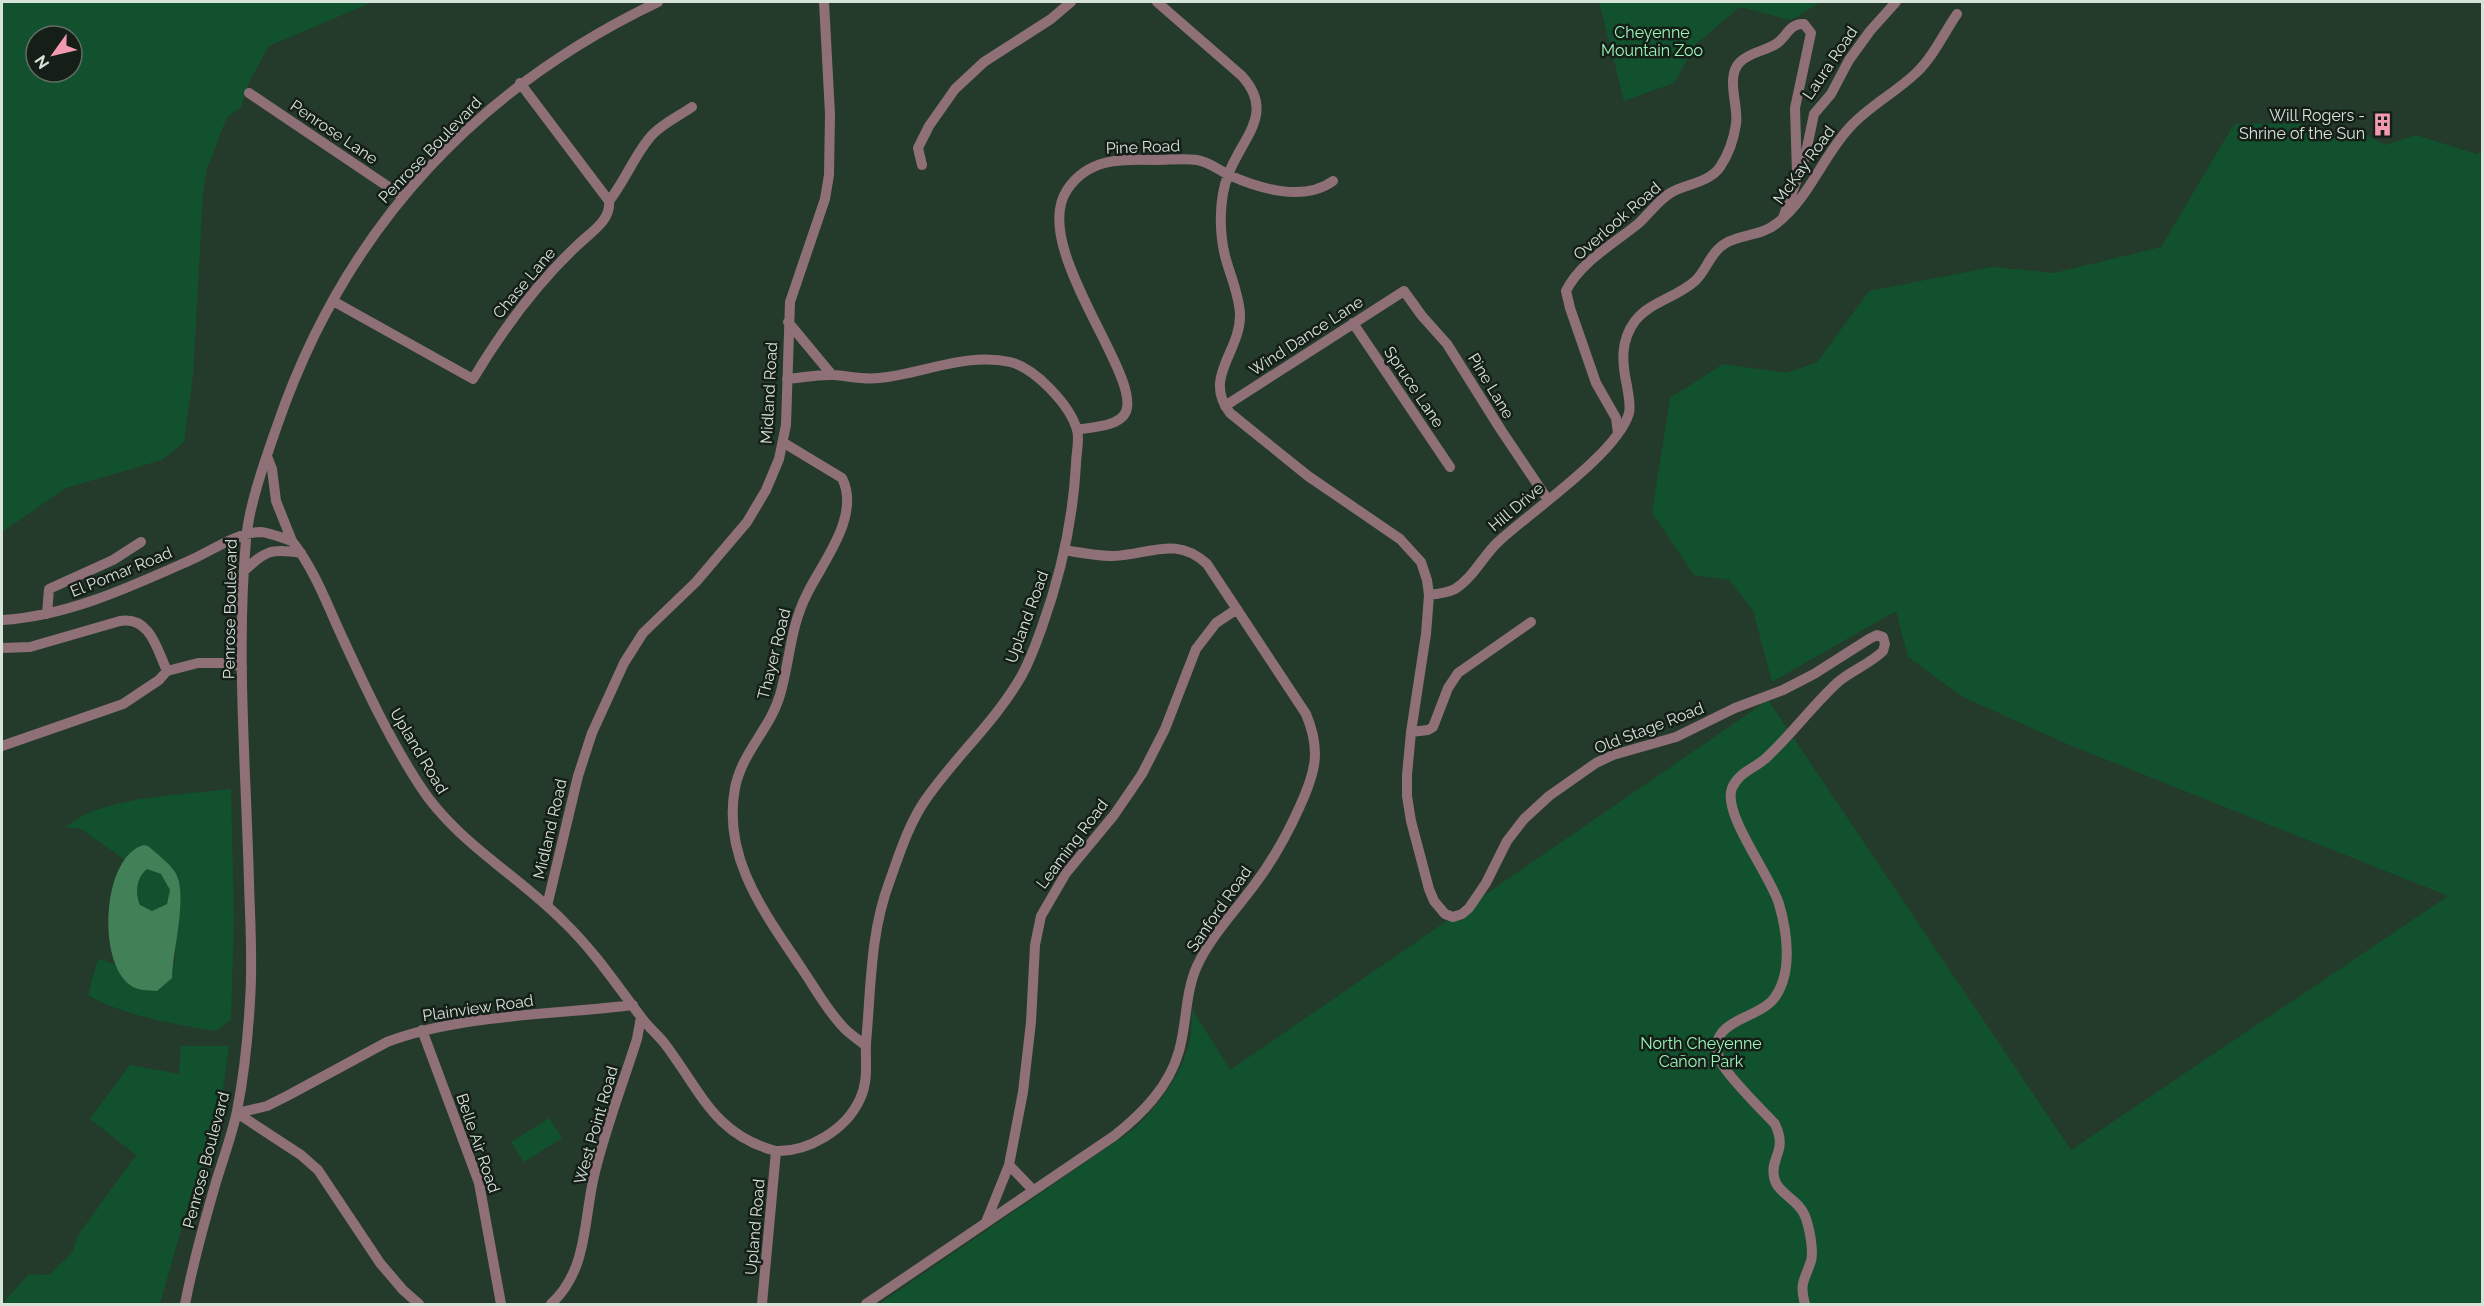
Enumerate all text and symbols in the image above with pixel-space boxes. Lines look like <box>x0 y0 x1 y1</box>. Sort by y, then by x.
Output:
park label: Cheyenne Mountain Zoo <box>1601 23 1703 60</box>
street label: Laura Road <box>1799 23 1861 103</box>
north arrow <box>24 24 84 84</box>
text: N <box>31 52 53 72</box>
street label: Penrose Boulevard <box>374 93 486 207</box>
street label: Penrose Lane <box>287 96 381 168</box>
place label: Will Rogers - Shrine of the Sun <box>2239 106 2365 143</box>
building icon: Will Rogers - Shrine of the Sun <box>2370 111 2396 137</box>
street label: McKay Road <box>1769 122 1839 208</box>
street label: Pine Road <box>1105 136 1181 158</box>
street label: Overlook Road <box>1569 178 1665 264</box>
street label: Chase Lane <box>489 244 559 322</box>
street label: Wind Dance Lane <box>1245 292 1367 380</box>
street label: Midland Road <box>757 341 781 445</box>
street label: Spruce Lane <box>1380 343 1448 431</box>
street label: Pine Lane <box>1464 350 1518 422</box>
street label: Hill Drive <box>1485 479 1547 535</box>
street label: Penrose Boulevard <box>219 539 241 679</box>
street label: El Pomar Road <box>67 543 175 601</box>
street label: Upland Road <box>1002 568 1052 666</box>
street label: Thayer Road <box>754 607 794 701</box>
street label: Old Stage Road <box>1592 698 1706 758</box>
street label: Upland Road <box>386 705 452 797</box>
street label: Midland Road <box>529 777 571 881</box>
street label: Leaming Road <box>1032 795 1112 893</box>
street label: Sanford Road <box>1183 863 1255 955</box>
street label: Plainview Road <box>421 991 535 1025</box>
park label: North Cheyenne Cañon Park <box>1640 1034 1762 1071</box>
street label: West Point Road <box>570 1064 622 1186</box>
street label: Penrose Boulevard <box>179 1090 233 1230</box>
street label: Belle Air Road <box>452 1091 504 1195</box>
street label: Upland Road <box>741 1178 769 1276</box>

